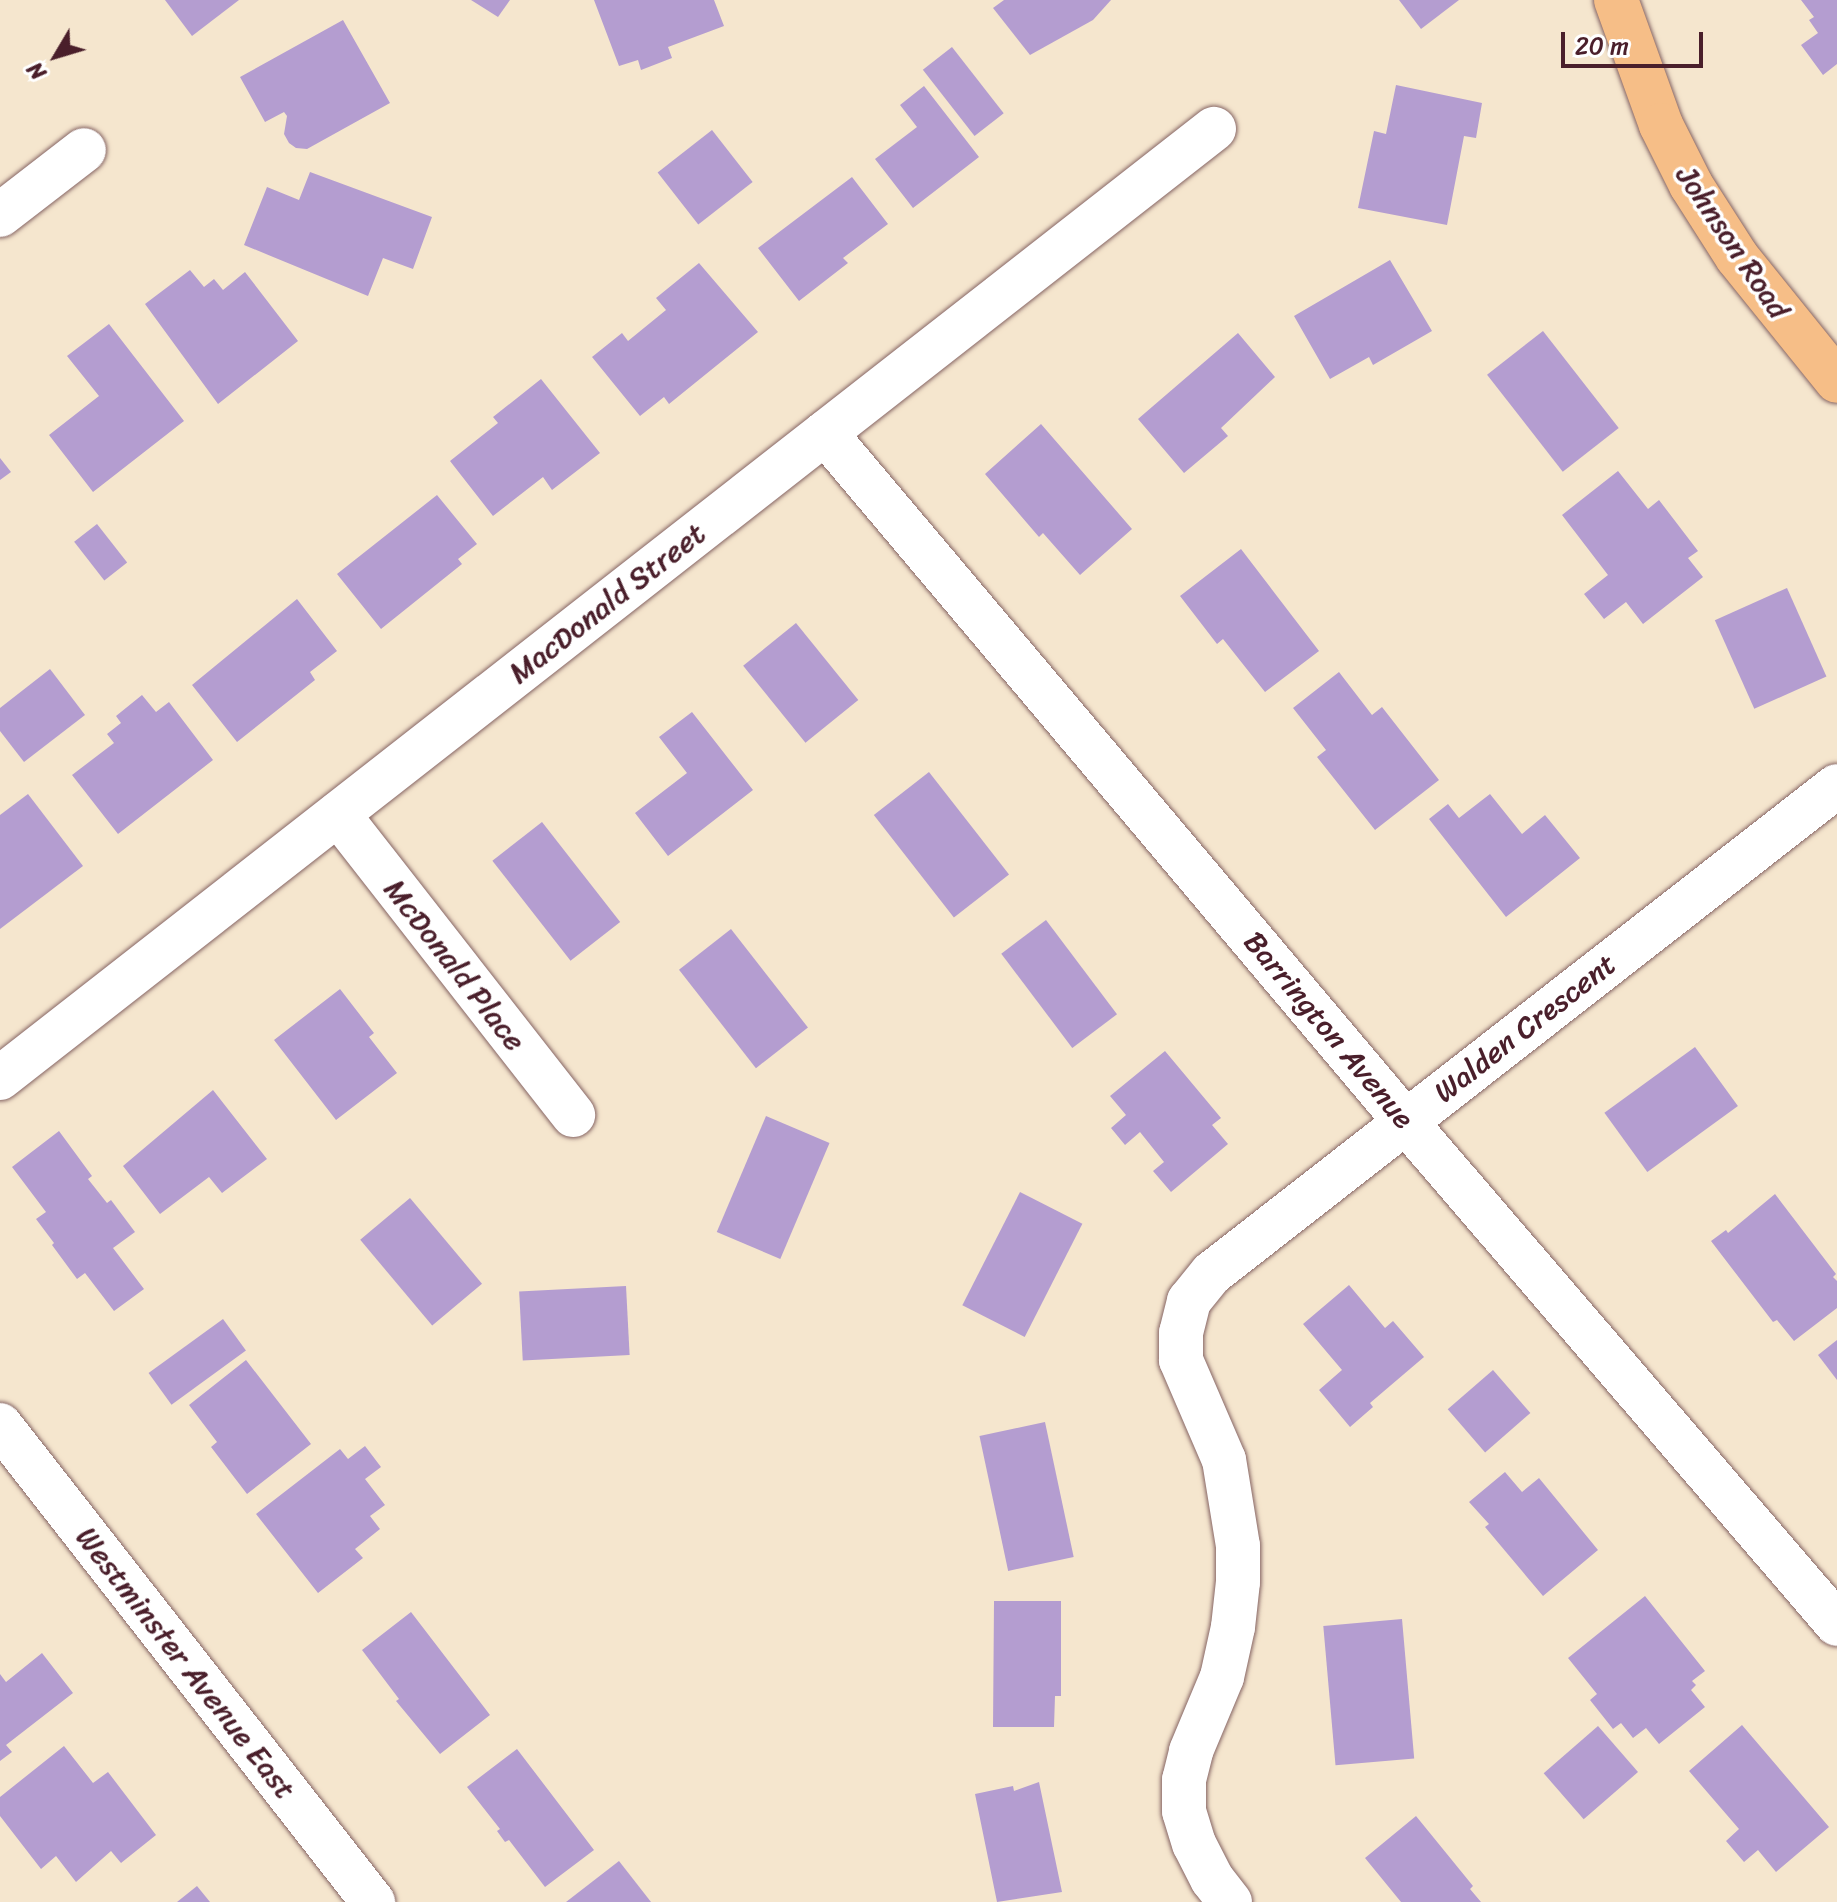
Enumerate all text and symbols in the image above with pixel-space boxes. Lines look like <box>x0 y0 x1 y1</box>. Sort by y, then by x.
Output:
north arrow <box>16 16 96 96</box>
scale bar <box>1565 16 1707 66</box>
text: 20 m <box>1575 25 1629 67</box>
text: N <box>17 53 57 89</box>
street label: Johnson Road <box>1669 159 1797 325</box>
street label: MacDonald Street <box>502 515 712 691</box>
street label: McDonald Place <box>377 872 533 1058</box>
street label: Barrington Avenue <box>1236 924 1422 1136</box>
street label: Walden Crescent <box>1426 945 1624 1111</box>
street label: Westminster Avenue East <box>69 1520 303 1806</box>

